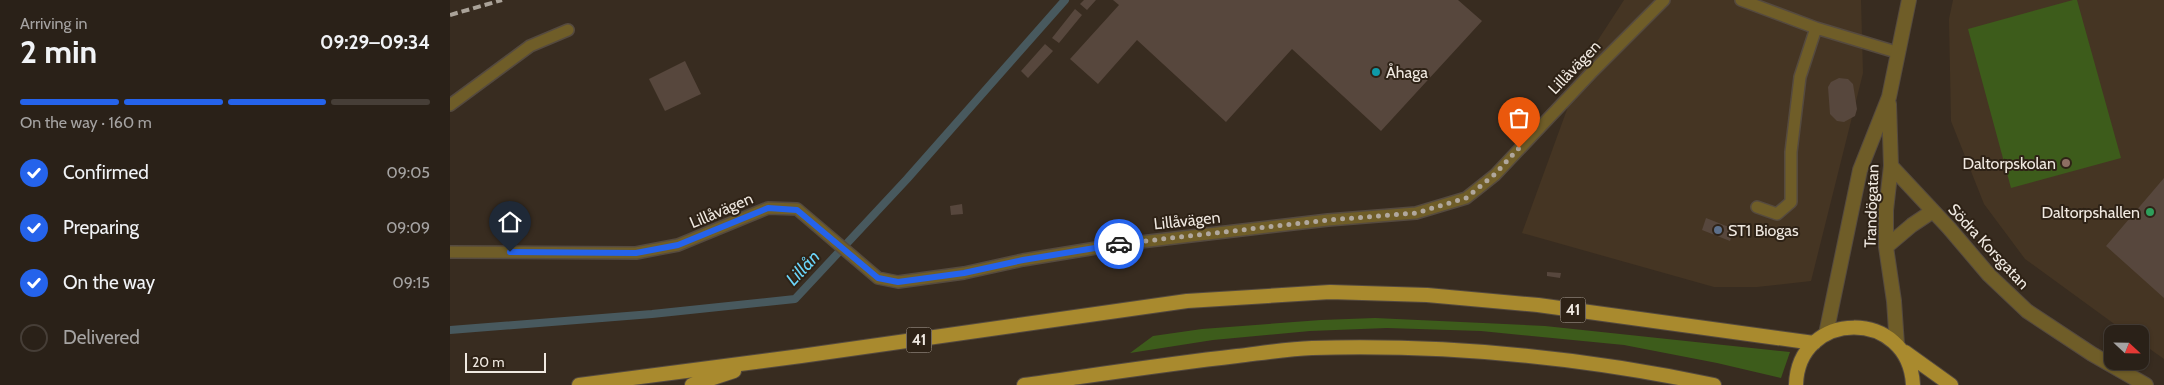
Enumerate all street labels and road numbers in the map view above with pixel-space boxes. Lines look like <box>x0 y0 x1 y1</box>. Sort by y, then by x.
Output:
street label: Lillåvägen <box>1544 37 1604 98</box>
street label: Trandögatan <box>1861 164 1882 248</box>
street label: Lillåvägen <box>687 189 756 232</box>
street label: Södra Korsgatan <box>1944 200 2033 293</box>
street label: Lillåvägen <box>1153 208 1221 233</box>
road number: 41 <box>1560 298 1586 322</box>
road number: 41 <box>906 328 932 352</box>

